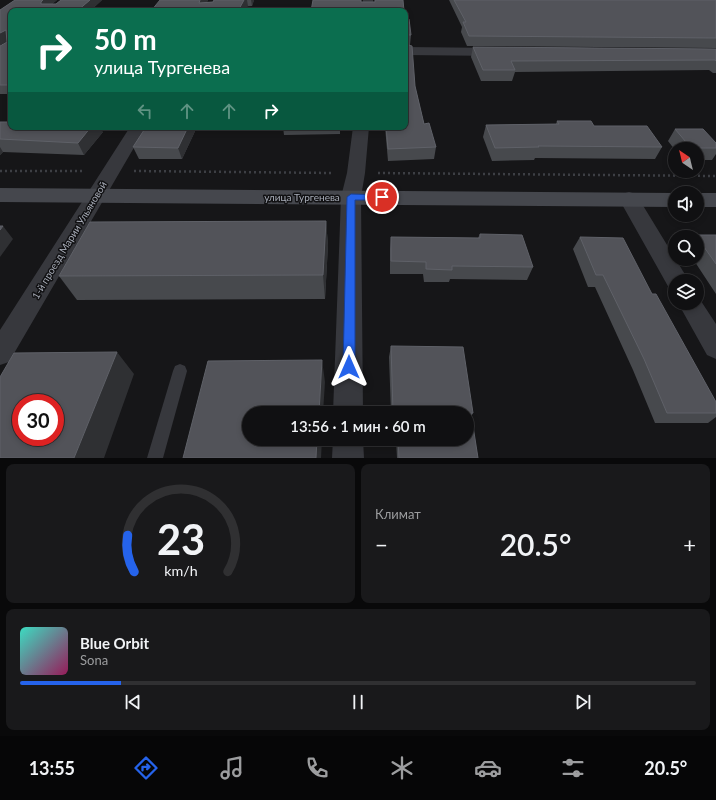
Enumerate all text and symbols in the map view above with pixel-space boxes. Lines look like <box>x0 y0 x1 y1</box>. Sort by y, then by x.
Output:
text: 50 m <box>94 22 157 56</box>
icon: right <box>28 24 80 76</box>
text: улица Тургенева <box>94 56 230 78</box>
icon: left <box>134 100 156 122</box>
icon: ahead <box>176 100 198 122</box>
icon: ahead <box>218 100 240 122</box>
icon: right <box>260 100 282 122</box>
north arrow <box>668 142 704 178</box>
map controls <box>668 142 704 310</box>
street label: 1-й проезд Марии Ульяновой <box>29 179 109 301</box>
pin <box>365 180 399 214</box>
icon: arrive <box>371 186 393 208</box>
button: sound <box>668 186 704 222</box>
street label: улица Тургенева <box>264 191 340 203</box>
button: search <box>668 230 704 266</box>
button: layers <box>668 274 704 310</box>
position arrow <box>328 346 370 388</box>
speed limit sign: 30 <box>12 394 64 446</box>
text: 13:56 · 1 мин · 60 m <box>290 417 426 435</box>
text: Климат <box>375 506 421 522</box>
text: 23 <box>156 513 205 563</box>
text: 20.5° <box>500 526 571 562</box>
text: − <box>375 531 388 558</box>
text: + <box>683 531 696 558</box>
text: km/h <box>164 561 197 578</box>
text: Blue Orbit <box>80 634 149 652</box>
text: Sona <box>80 652 108 668</box>
icon: previous <box>122 691 144 713</box>
icon: pause <box>347 691 369 713</box>
icon: next <box>572 691 594 713</box>
icon: directions <box>132 754 160 782</box>
icon: music <box>218 754 246 782</box>
icon: phone <box>303 754 331 782</box>
icon: climate <box>388 754 416 782</box>
icon: car <box>474 754 502 782</box>
icon: filters <box>559 754 587 782</box>
text: 13:55 <box>29 757 75 779</box>
text: 20.5° <box>644 757 687 779</box>

